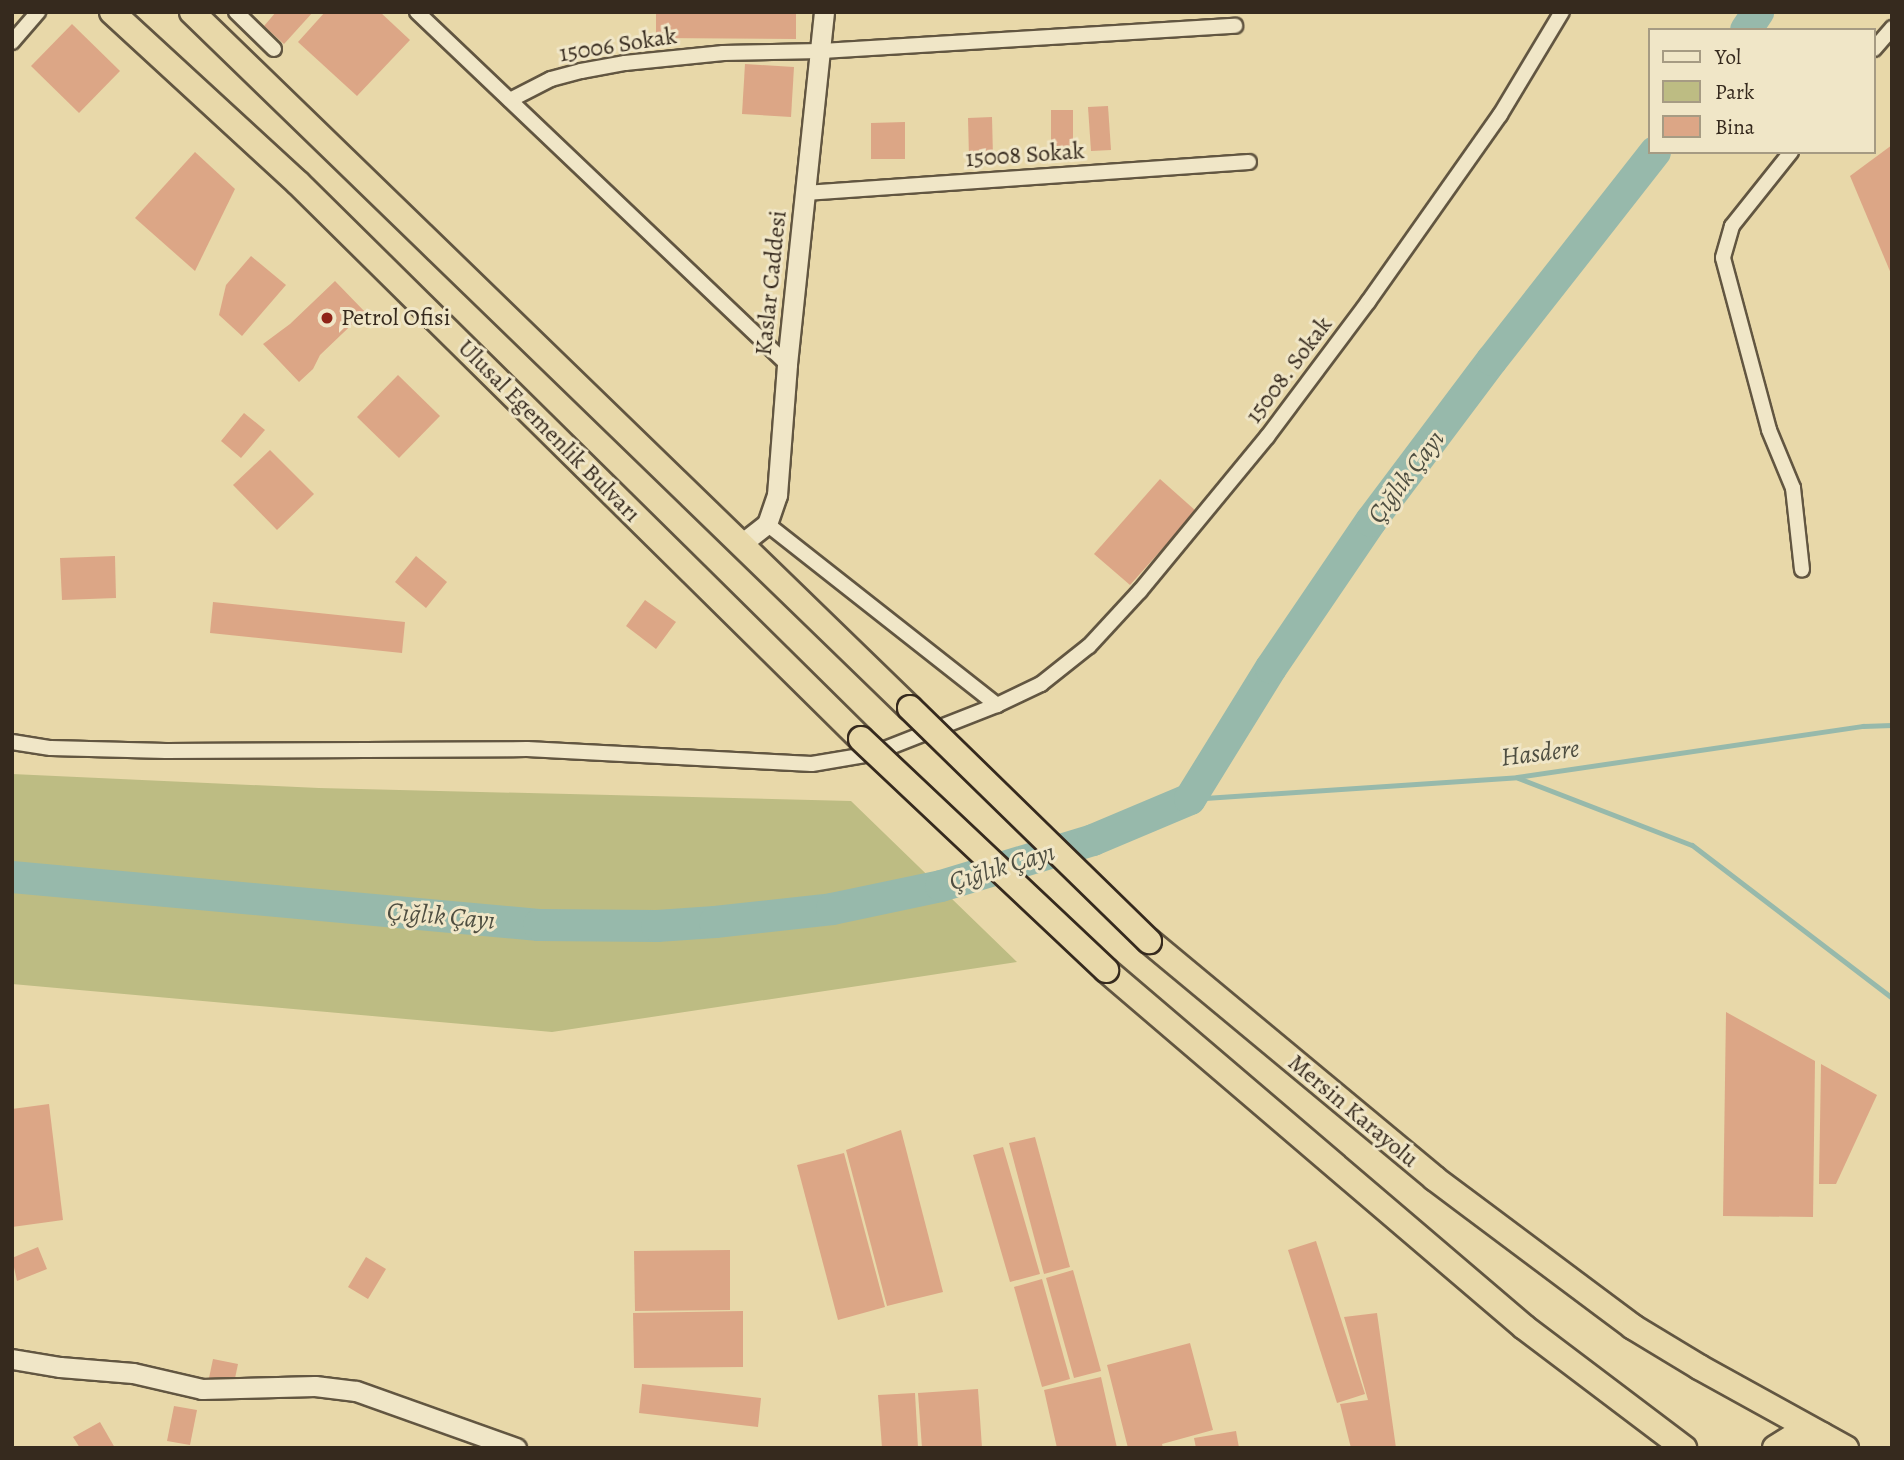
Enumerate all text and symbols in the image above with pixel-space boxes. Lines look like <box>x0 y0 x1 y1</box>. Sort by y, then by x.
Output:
street label: 15006 Sokak <box>557 21 679 69</box>
legend <box>1648 28 1876 154</box>
text: Yol <box>1715 43 1741 71</box>
text: Park <box>1715 78 1754 106</box>
text: Bina <box>1715 113 1755 141</box>
street label: 15008 Sokak <box>965 136 1085 174</box>
street label: Kaslar Caddesi <box>749 209 793 357</box>
place label: Petrol Ofisi <box>341 304 450 332</box>
marker: Petrol Ofisi <box>319 310 335 326</box>
street label: 15008. Sokak <box>1239 311 1339 429</box>
street label: Ulusal Egemenlik Bulvarı <box>452 334 646 528</box>
water label: Çığlık Çayı <box>1361 424 1451 530</box>
water label: Hasdere <box>1499 733 1581 773</box>
water label: Çığlık Çayı <box>945 836 1059 898</box>
water label: Çığlık Çayı <box>385 896 497 936</box>
street label: Mersin Karayolu <box>1282 1048 1424 1174</box>

